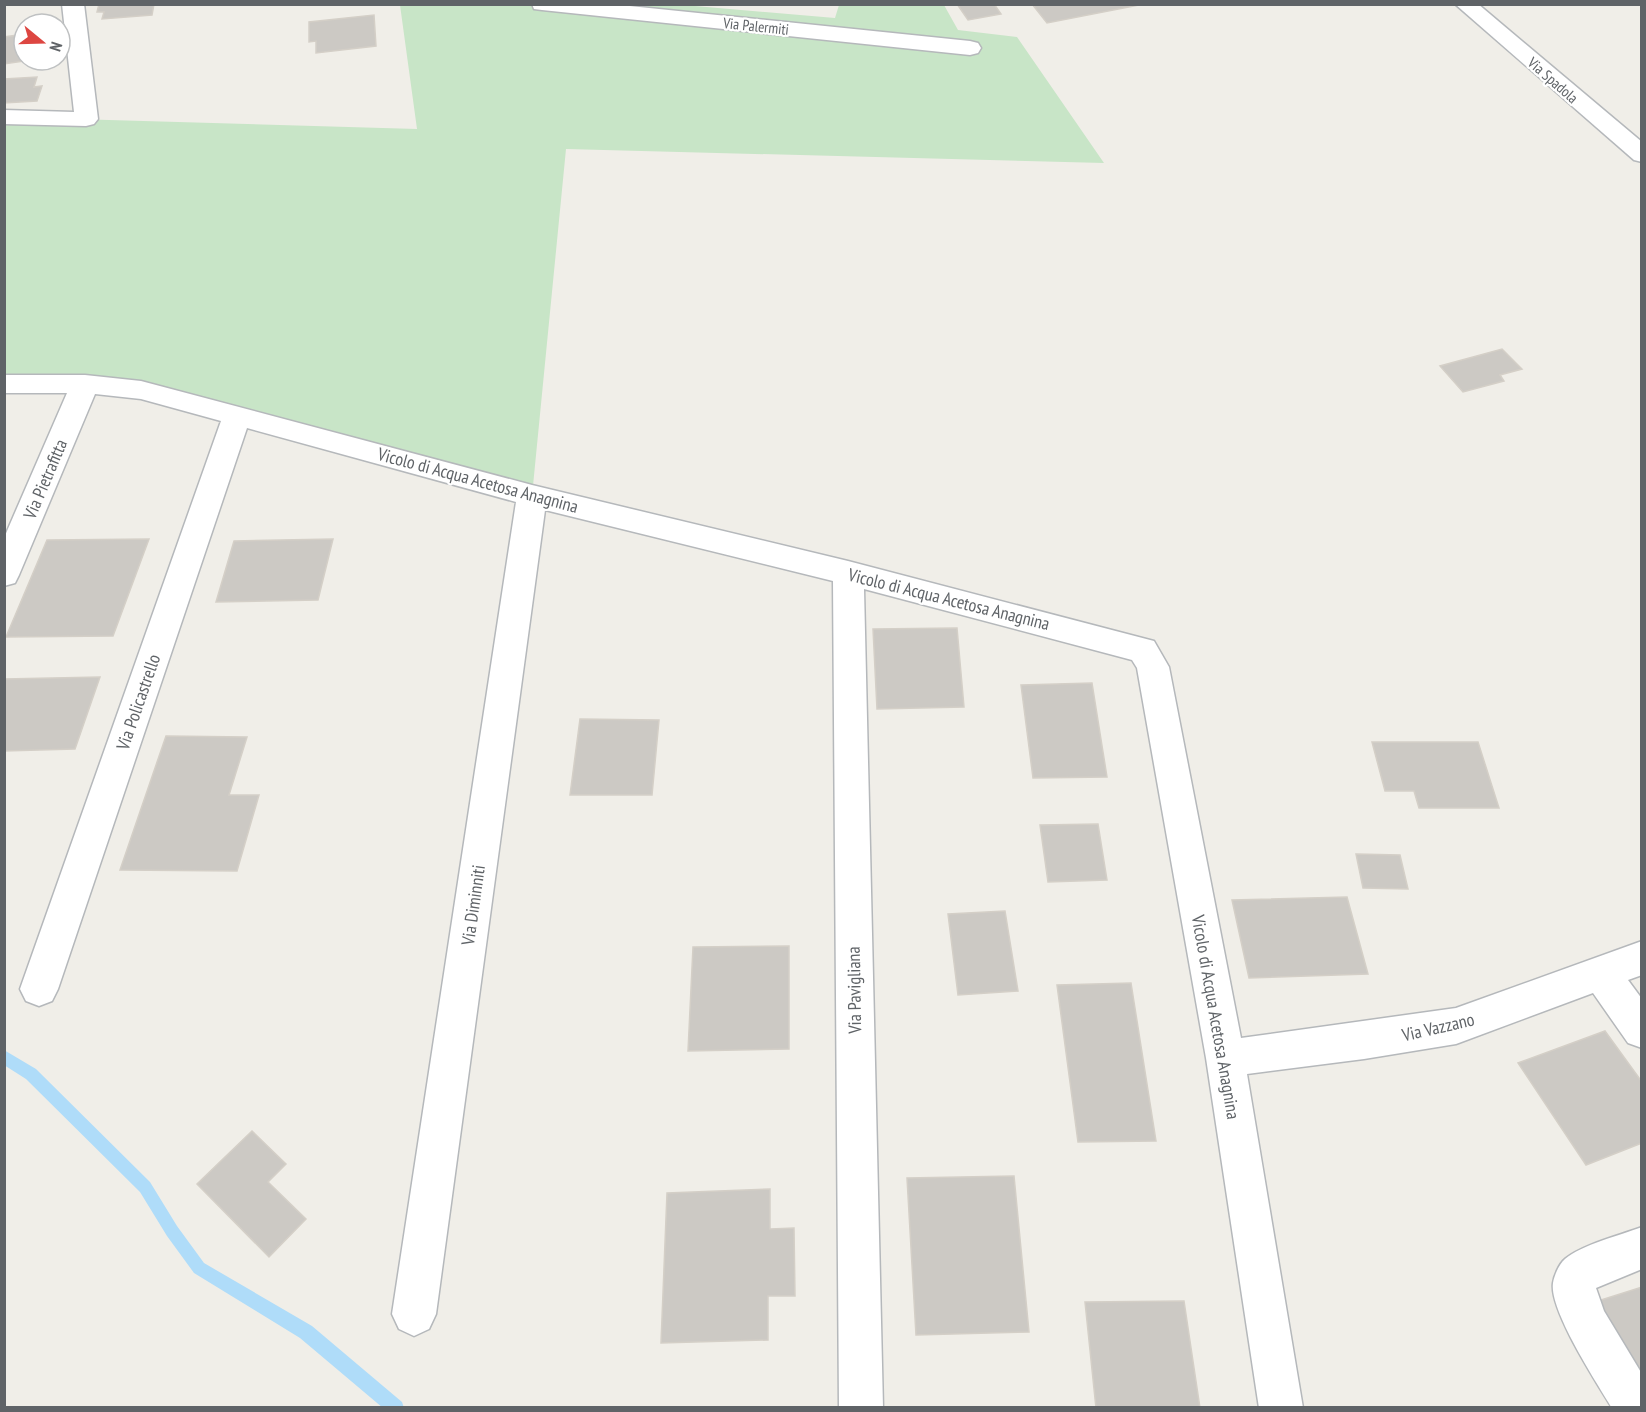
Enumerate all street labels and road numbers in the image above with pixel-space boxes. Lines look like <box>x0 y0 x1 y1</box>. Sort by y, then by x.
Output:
street label: Via Palermiti <box>721 13 790 39</box>
street label: Via Spadola <box>1523 52 1582 107</box>
street label: Via Pietrafitta <box>17 435 72 523</box>
street label: Vicolo di Acqua Acetosa Anagnina <box>374 442 581 518</box>
street label: Vicolo di Acqua Acetosa Anagnina <box>845 563 1052 635</box>
street label: Via Policastrello <box>111 651 165 754</box>
street label: Via Diminniti <box>456 863 490 948</box>
street label: Vicolo di Acqua Acetosa Anagnina <box>1187 912 1245 1121</box>
street label: Via Pavigliana <box>842 946 866 1035</box>
street label: Via Vazzano <box>1399 1007 1477 1047</box>

